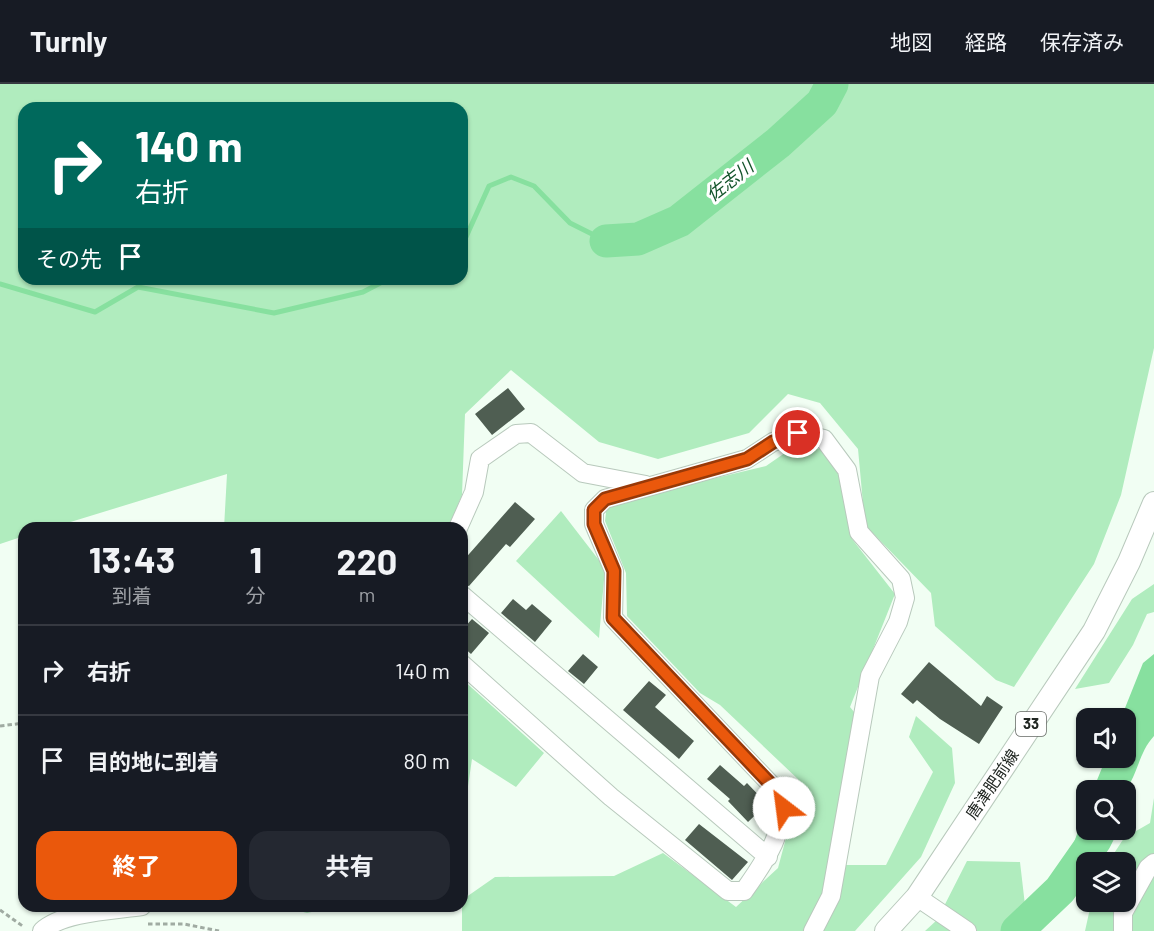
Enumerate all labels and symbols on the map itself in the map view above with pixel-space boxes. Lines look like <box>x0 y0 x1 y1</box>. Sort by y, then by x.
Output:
water label: 佐志川 <box>701 154 759 206</box>
pin <box>772 407 823 458</box>
road number: 33 <box>1016 712 1046 736</box>
street label: 唐津肥前線 <box>961 745 1022 822</box>
position arrow <box>752 776 816 840</box>

